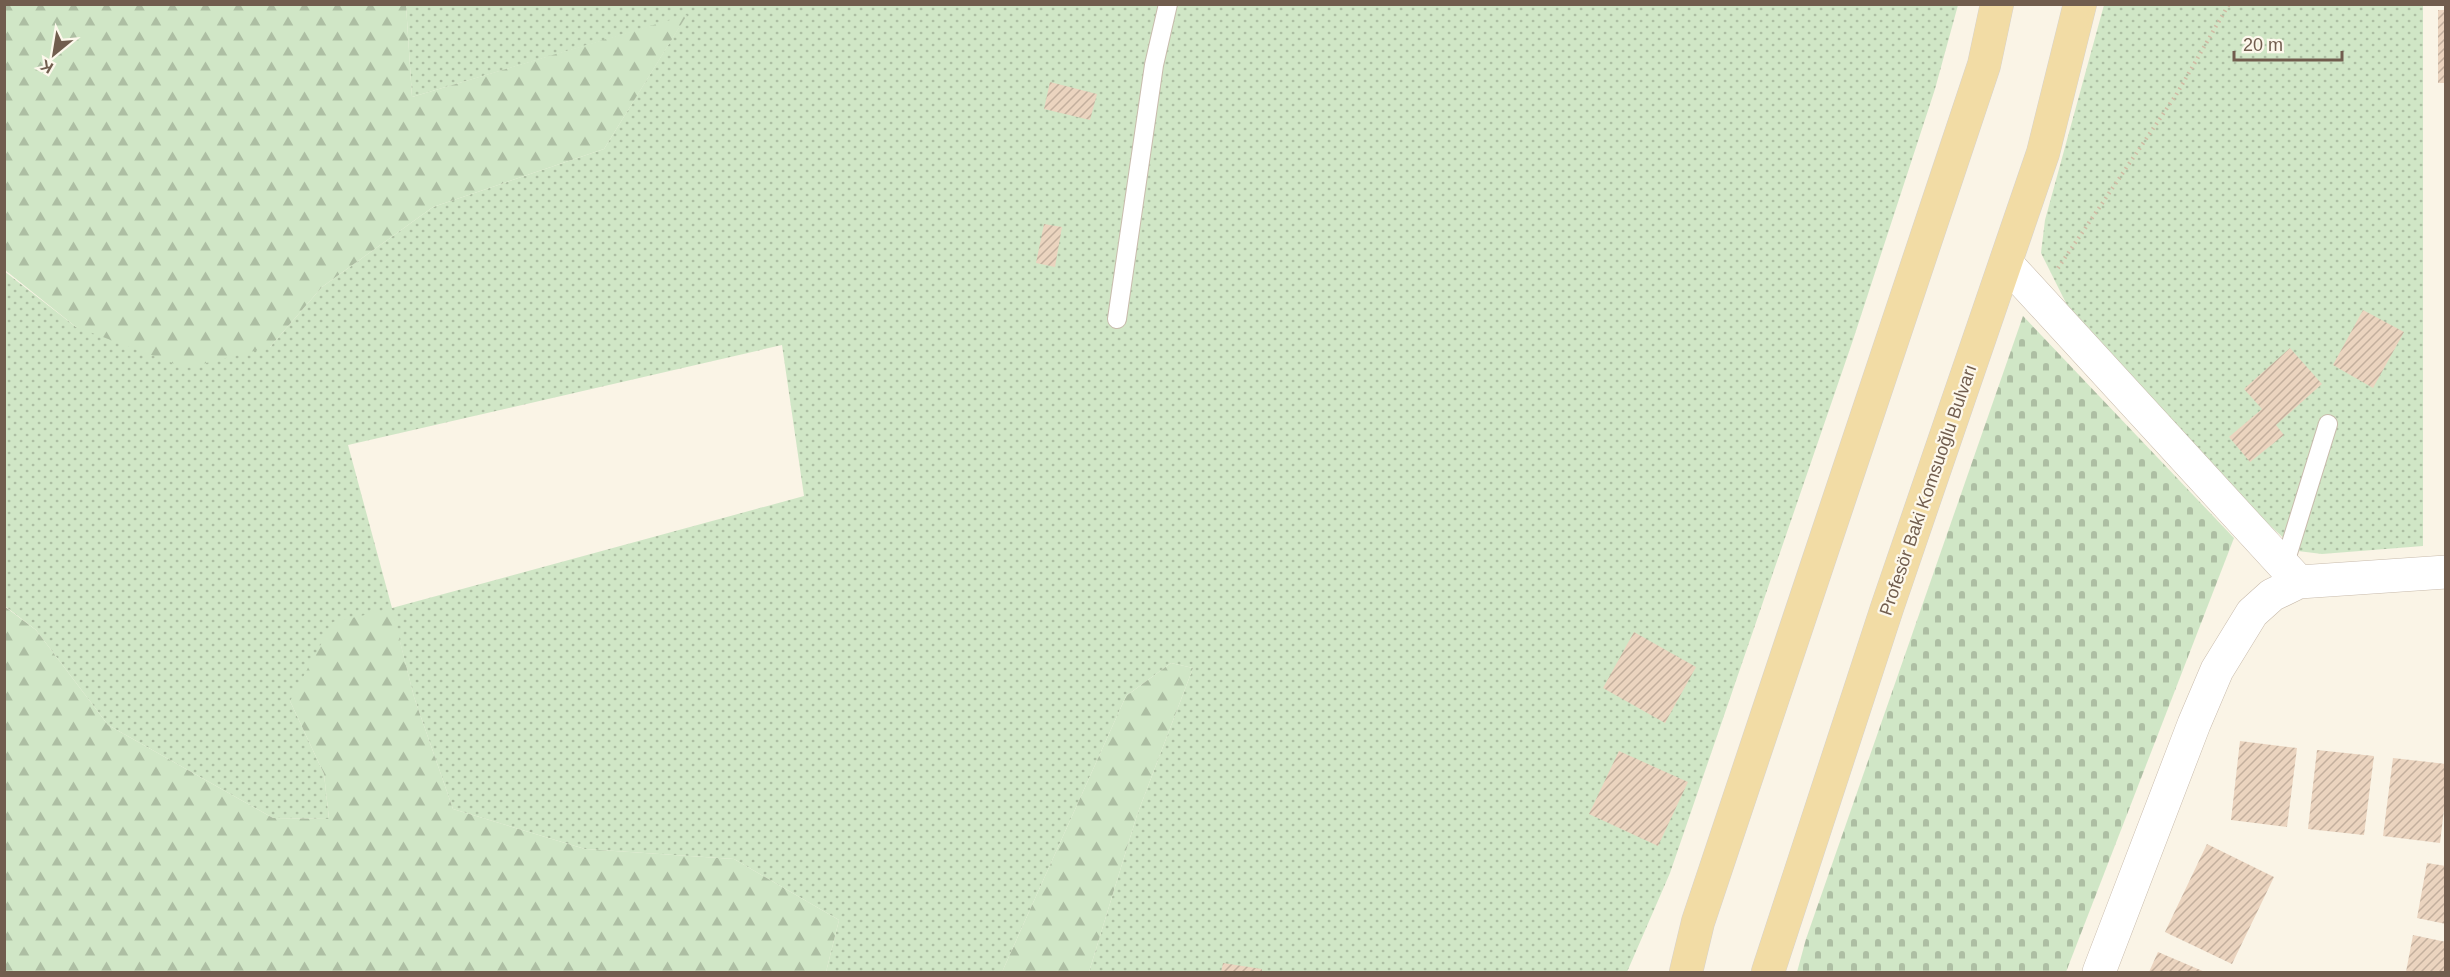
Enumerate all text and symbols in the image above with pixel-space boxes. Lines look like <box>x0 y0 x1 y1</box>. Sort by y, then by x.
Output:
north arrow <box>24 24 84 84</box>
scale bar <box>2234 24 2342 62</box>
text: 20 m <box>2243 35 2283 55</box>
text: K <box>37 56 56 77</box>
street label: Profesör Baki Komsuoğlu Bulvarı <box>1876 362 1980 618</box>

